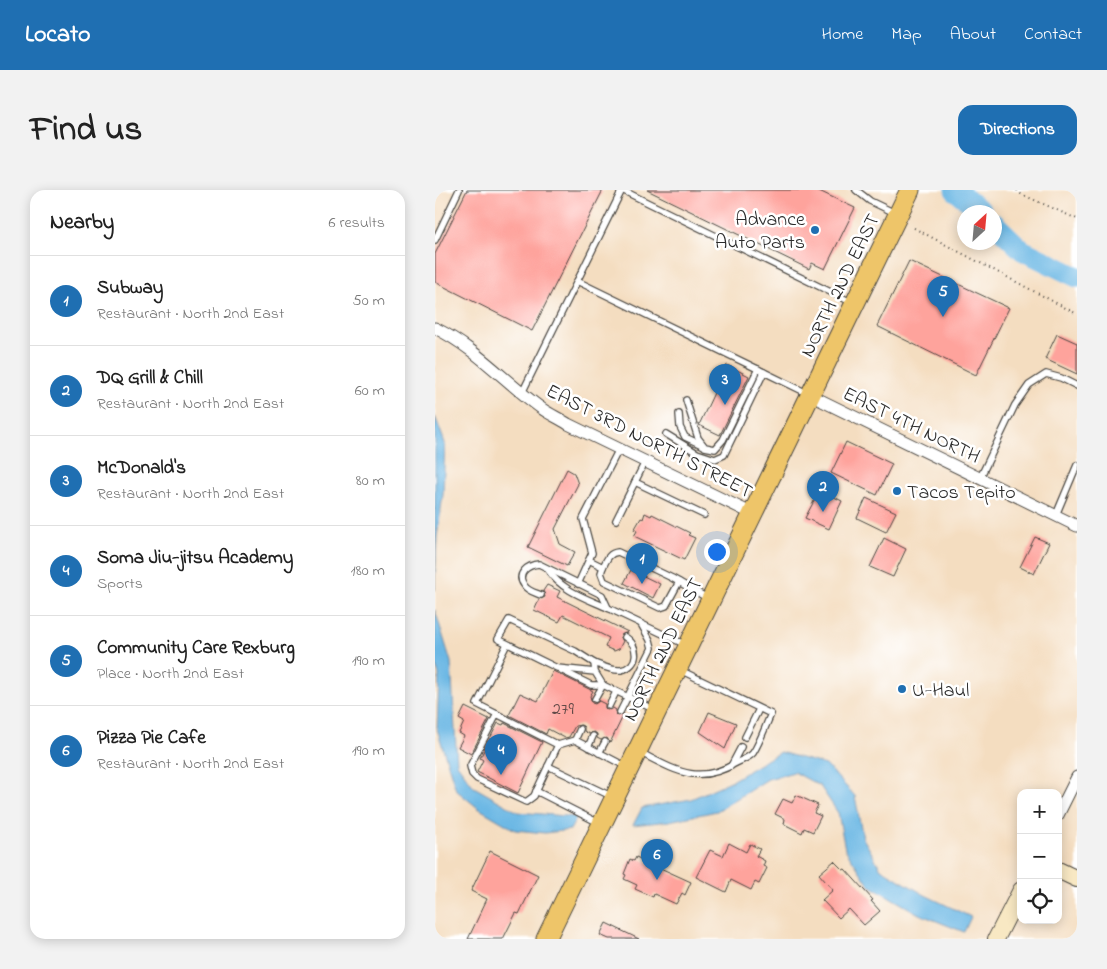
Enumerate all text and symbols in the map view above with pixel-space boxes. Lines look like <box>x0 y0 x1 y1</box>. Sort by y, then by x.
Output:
text: Locato <box>25 18 91 53</box>
text: Home <box>822 22 863 48</box>
text: Map <box>891 22 922 48</box>
text: About <box>950 22 996 48</box>
text: Contact <box>1024 22 1082 48</box>
text: Find us <box>30 105 142 156</box>
button: Directions <box>958 105 1077 155</box>
north arrow <box>957 205 1002 250</box>
place label: Advance Auto Parts <box>715 206 805 258</box>
text: Nearby <box>50 208 114 238</box>
street label: NORTH 2ND EAST <box>794 209 889 363</box>
text: 6 results <box>328 211 385 235</box>
marker: Advance Auto Parts <box>809 224 821 236</box>
text: Subway <box>97 275 163 302</box>
pin: 5 <box>927 276 959 317</box>
text: 1 <box>63 289 69 313</box>
text: 50 m <box>353 289 385 313</box>
text: Restaurant · North 2nd East <box>97 302 284 326</box>
pin: 3 <box>709 364 741 405</box>
text: DQ Grill & Chill <box>97 365 203 392</box>
street label: EAST 3RD NORTH STREET <box>543 377 757 503</box>
text: 2 <box>62 379 70 403</box>
text: 60 m <box>355 379 385 403</box>
street label: EAST 4TH NORTH <box>837 380 985 472</box>
text: Restaurant · North 2nd East <box>97 392 284 416</box>
text: McDonald's <box>97 455 186 482</box>
text: 3 <box>63 469 69 493</box>
text: 80 m <box>356 469 385 493</box>
pin: 2 <box>807 471 839 512</box>
place label: Tacos Tepito <box>907 479 1016 508</box>
text: Restaurant · North 2nd East <box>97 482 284 506</box>
marker: Tacos Tepito <box>891 485 903 497</box>
your location <box>704 539 730 565</box>
pin: 1 <box>626 543 658 584</box>
text: Soma Jiu-jitsu Academy <box>97 545 293 572</box>
text: 4 <box>63 559 69 583</box>
text: 180 m <box>351 559 385 583</box>
text: Sports <box>97 572 143 596</box>
street label: NORTH 2ND EAST <box>617 573 712 727</box>
text: Community Care Rexburg <box>97 635 295 662</box>
text: 5 <box>61 649 71 673</box>
text: 190 m <box>352 649 385 673</box>
text: Place · North 2nd East <box>97 662 244 686</box>
place label: U-Haul <box>912 677 969 706</box>
marker: U-Haul <box>896 683 908 695</box>
house number: 279 <box>552 697 574 723</box>
text: Pizza Pie Cafe <box>97 725 206 752</box>
pin: 4 <box>485 734 517 775</box>
text: 6 <box>62 739 70 763</box>
text: 190 m <box>352 739 385 763</box>
text: Restaurant · North 2nd East <box>97 752 284 776</box>
map controls <box>1017 789 1062 924</box>
button: + <box>1017 789 1062 834</box>
button: − <box>1017 834 1062 879</box>
pin: 6 <box>641 839 673 880</box>
button: locate <box>1017 879 1062 924</box>

